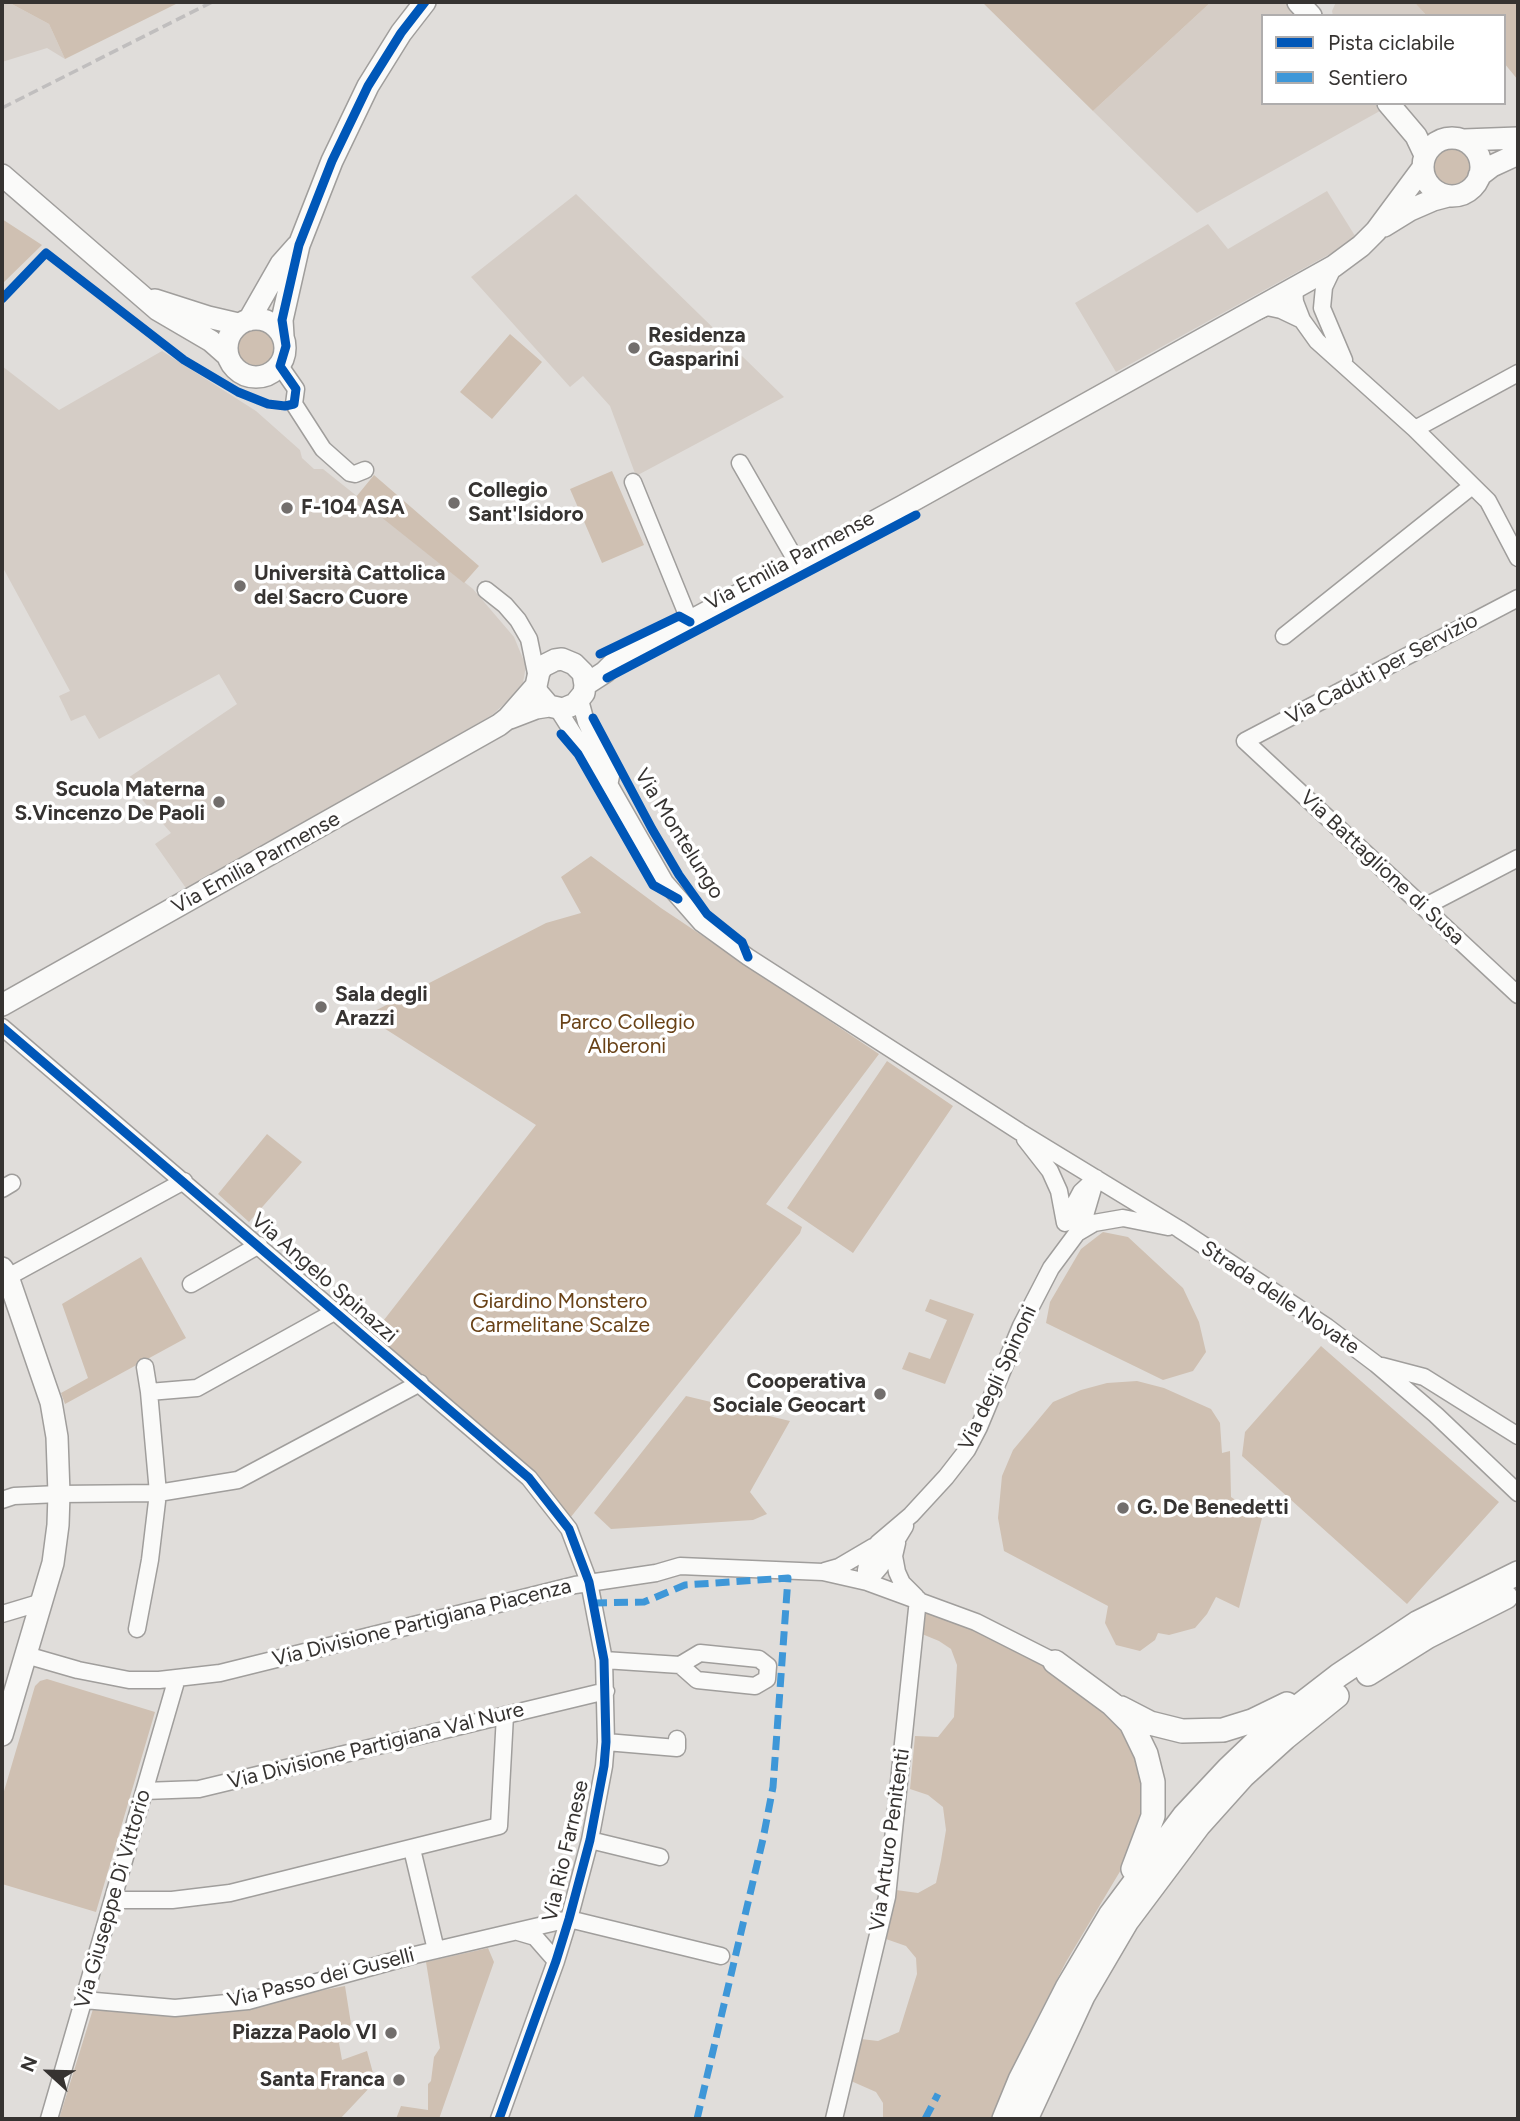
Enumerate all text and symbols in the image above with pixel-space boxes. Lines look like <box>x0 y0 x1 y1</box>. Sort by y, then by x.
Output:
legend <box>1261 14 1506 105</box>
text: Pista ciclabile <box>1328 30 1455 55</box>
text: Sentiero <box>1328 65 1408 90</box>
place label: Residenza Gasparini <box>648 323 746 373</box>
marker: Residenza Gasparini <box>626 340 642 356</box>
place label: Collegio Sant'Isidoro <box>468 478 584 528</box>
place label: F-104 ASA <box>301 495 405 521</box>
marker: Collegio Sant'Isidoro <box>446 495 462 511</box>
marker: F-104 ASA <box>279 500 295 516</box>
street label: Via Emilia Parmense <box>701 506 879 616</box>
place label: Università Cattolica del Sacro Cuore <box>254 561 445 611</box>
marker: Università Cattolica del Sacro Cuore <box>232 578 248 594</box>
street label: Via Caduti per Servizio <box>1282 608 1482 730</box>
street label: Via Montelungo <box>629 764 729 904</box>
place label: Scuola Materna S.Vincenzo De Paoli <box>14 777 205 827</box>
street label: Via Battaglione di Susa <box>1295 785 1469 951</box>
marker: Scuola Materna S.Vincenzo De Paoli <box>211 794 227 810</box>
street label: Via Emilia Parmense <box>168 806 344 920</box>
place label: Sala degli Arazzi <box>335 982 428 1032</box>
marker: Sala degli Arazzi <box>313 999 329 1015</box>
park label: Parco Collegio Alberoni <box>559 1010 695 1060</box>
street label: Via Angelo Spinazzi <box>246 1208 402 1348</box>
street label: Strada delle Novate <box>1196 1236 1364 1360</box>
park label: Giardino Monstero Carmelitane Scalze <box>470 1289 650 1339</box>
street label: Via degli Spinoni <box>953 1302 1043 1454</box>
place label: Cooperativa Sociale Geocart <box>713 1369 866 1419</box>
marker: Cooperativa Sociale Geocart <box>872 1386 888 1402</box>
place label: G. De Benedetti <box>1137 1495 1289 1521</box>
marker: G. De Benedetti <box>1115 1500 1131 1516</box>
street label: Via Divisione Partigiana Piacenza <box>270 1574 574 1672</box>
street label: Via Divisione Partigiana Val Nure <box>225 1697 527 1795</box>
street label: Via Arturo Penitenti <box>865 1747 915 1933</box>
street label: Via Rio Farnese <box>538 1778 594 1924</box>
street label: Via Giuseppe Di Vittorio <box>70 1787 156 2011</box>
street label: Via Passo dei Guselli <box>225 1943 417 2013</box>
place label: Piazza Paolo VI <box>232 2020 377 2046</box>
marker: Piazza Paolo VI <box>383 2025 399 2041</box>
north arrow <box>14 2037 84 2107</box>
text: N <box>16 2053 42 2075</box>
place label: Santa Franca <box>260 2067 385 2093</box>
marker: Santa Franca <box>391 2072 407 2088</box>

